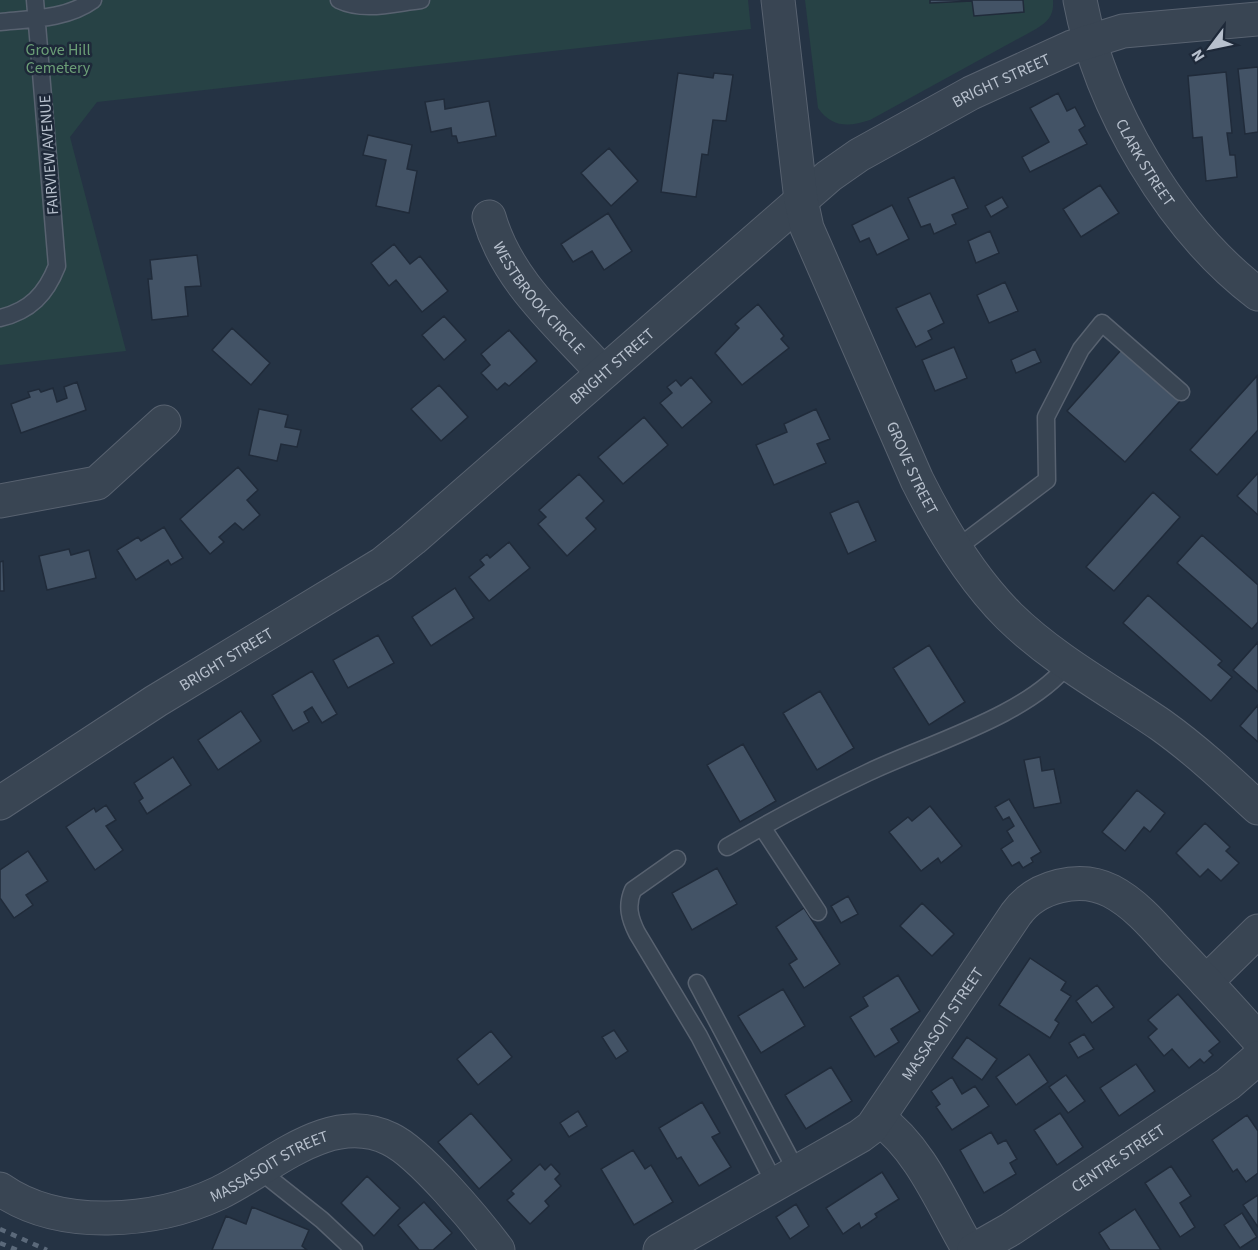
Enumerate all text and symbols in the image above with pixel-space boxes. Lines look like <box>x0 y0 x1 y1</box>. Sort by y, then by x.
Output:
north arrow <box>1180 18 1240 78</box>
park label: Grove Hill Cemetery <box>26 39 91 79</box>
text: N <box>1186 45 1210 66</box>
street label: BRIGHT STREET <box>948 48 1055 113</box>
street label: FAIRVIEW AVENUE <box>34 94 64 216</box>
street label: CLARK STREET <box>1110 115 1180 211</box>
street label: WESTBROOK CIRCLE <box>487 238 590 359</box>
street label: BRIGHT STREET <box>565 323 660 410</box>
street label: GROVE STREET <box>881 418 943 519</box>
street label: BRIGHT STREET <box>175 622 278 696</box>
street label: MASSASOIT STREET <box>897 963 989 1085</box>
street label: CENTRE STREET <box>1067 1119 1170 1198</box>
street label: MASSASOIT STREET <box>206 1125 331 1208</box>

